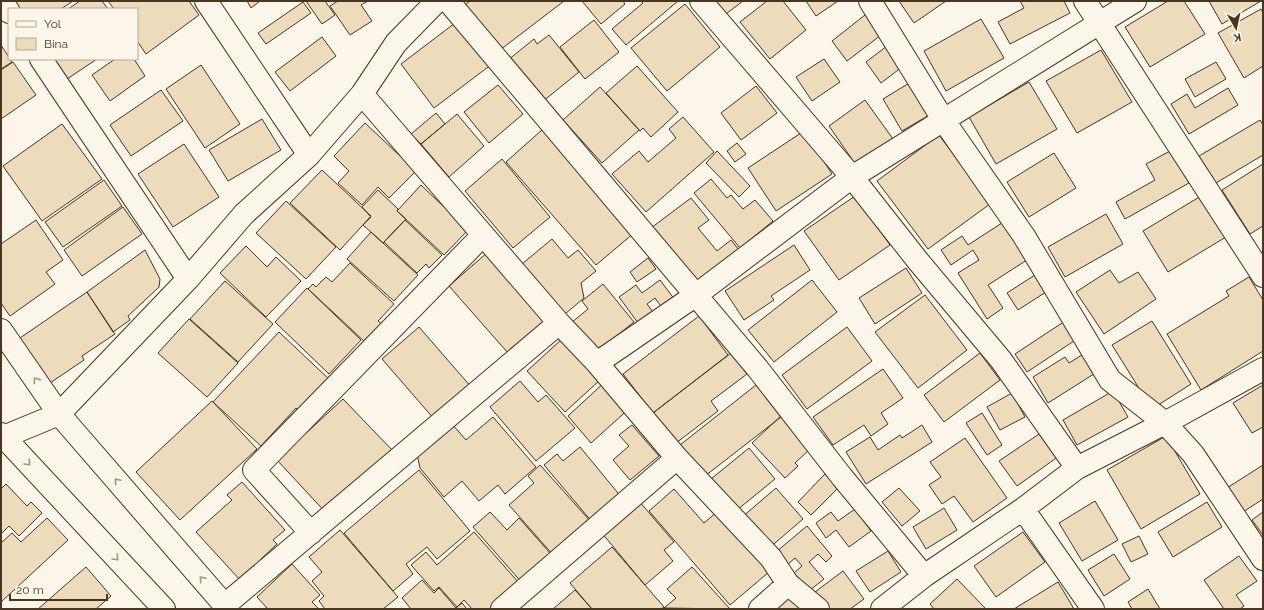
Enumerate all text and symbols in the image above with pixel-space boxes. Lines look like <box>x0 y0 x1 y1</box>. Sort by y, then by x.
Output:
legend <box>8 8 138 60</box>
north arrow <box>1216 8 1256 48</box>
text: Yol <box>44 17 62 31</box>
text: K <box>1232 30 1242 44</box>
text: Bina <box>44 37 68 51</box>
one-way arrow <box>33 377 41 384</box>
one-way arrow <box>23 458 30 465</box>
one-way arrow <box>115 478 122 486</box>
one-way arrow <box>111 553 119 561</box>
scale bar <box>10 576 107 602</box>
one-way arrow <box>200 577 207 584</box>
text: 20 m <box>16 583 44 597</box>

